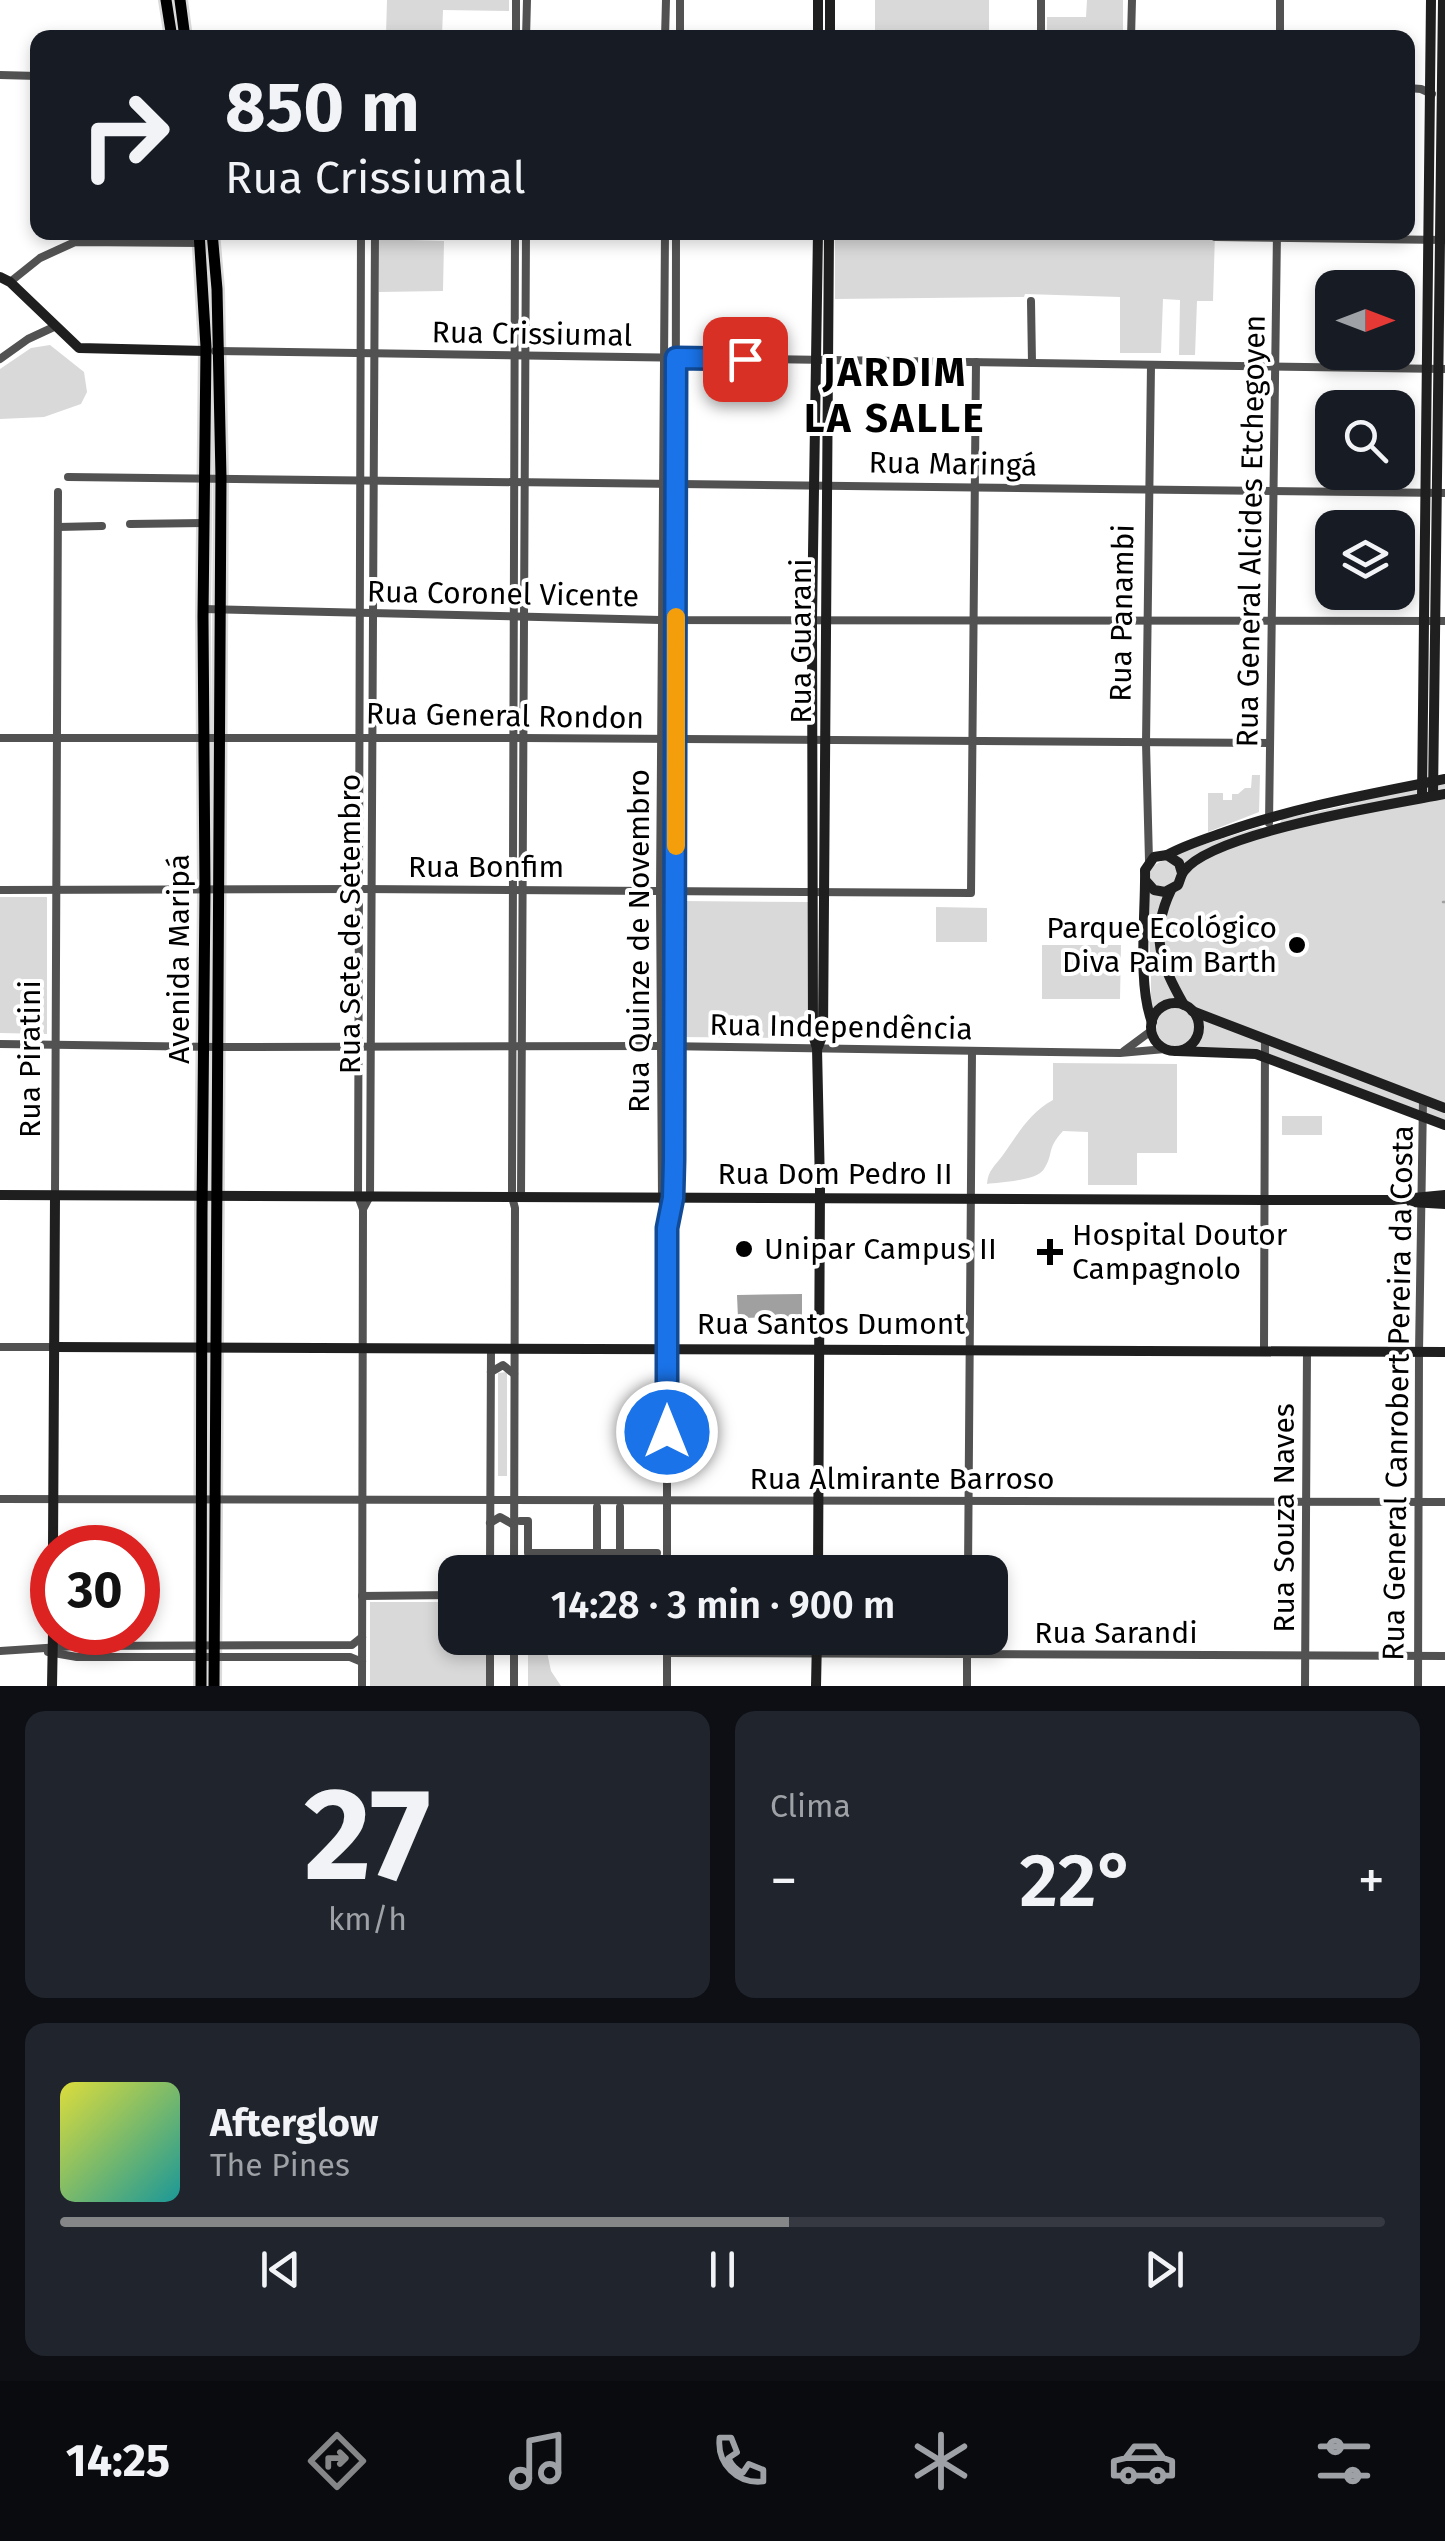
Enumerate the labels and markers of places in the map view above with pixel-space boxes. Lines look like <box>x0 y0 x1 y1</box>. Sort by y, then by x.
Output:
pin <box>703 317 788 402</box>
place label: Parque Ecológico Diva Paim Barth <box>1046 910 1277 980</box>
marker: Parque Ecológico Diva Paim Barth <box>1286 934 1308 956</box>
place label: Hospital Doutor Campagnolo <box>1072 1217 1288 1287</box>
place label: Unipar Campus II <box>764 1231 997 1267</box>
marker: Unipar Campus II <box>733 1238 755 1260</box>
marker: Hospital Doutor Campagnolo <box>1037 1239 1063 1265</box>

